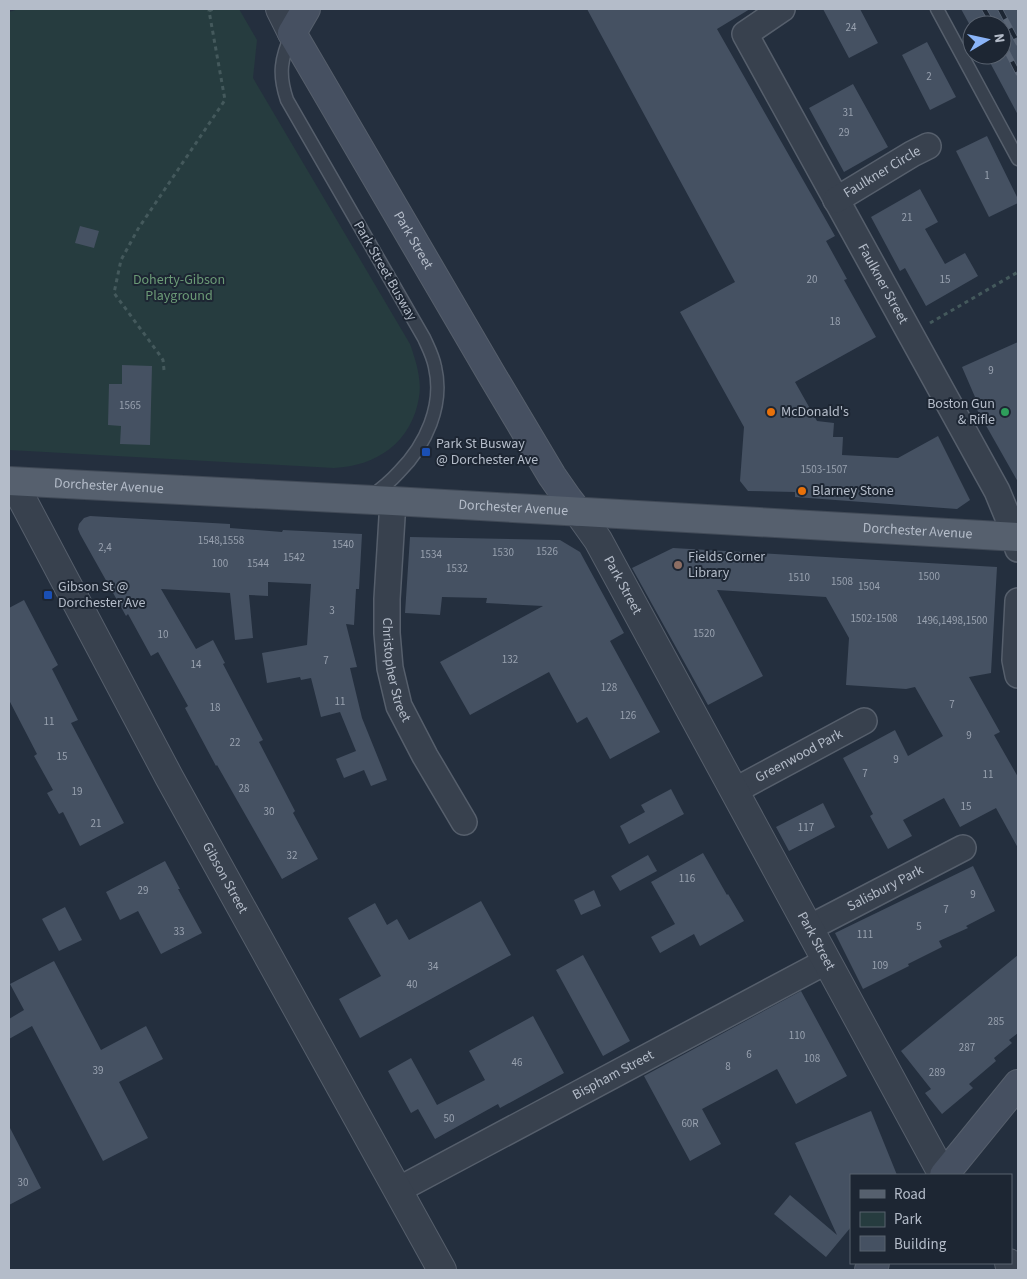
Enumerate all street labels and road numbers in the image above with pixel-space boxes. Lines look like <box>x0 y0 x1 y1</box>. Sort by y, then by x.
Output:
street label: Faulkner Circle <box>840 141 924 203</box>
street label: Park Street <box>388 208 438 273</box>
street label: Park Street Busway <box>348 217 422 325</box>
street label: Faulkner Street <box>853 240 913 328</box>
street label: Dorchester Avenue <box>53 473 164 499</box>
street label: Dorchester Avenue <box>458 495 569 521</box>
street label: Dorchester Avenue <box>862 518 973 544</box>
street label: Park Street <box>599 552 647 619</box>
street label: Christopher Street <box>377 617 416 726</box>
street label: Greenwood Park <box>752 724 847 788</box>
street label: Gibson Street <box>197 839 253 917</box>
street label: Salisbury Park <box>844 860 927 916</box>
street label: Park Street <box>792 908 840 974</box>
street label: Bispham Street <box>569 1045 658 1105</box>

